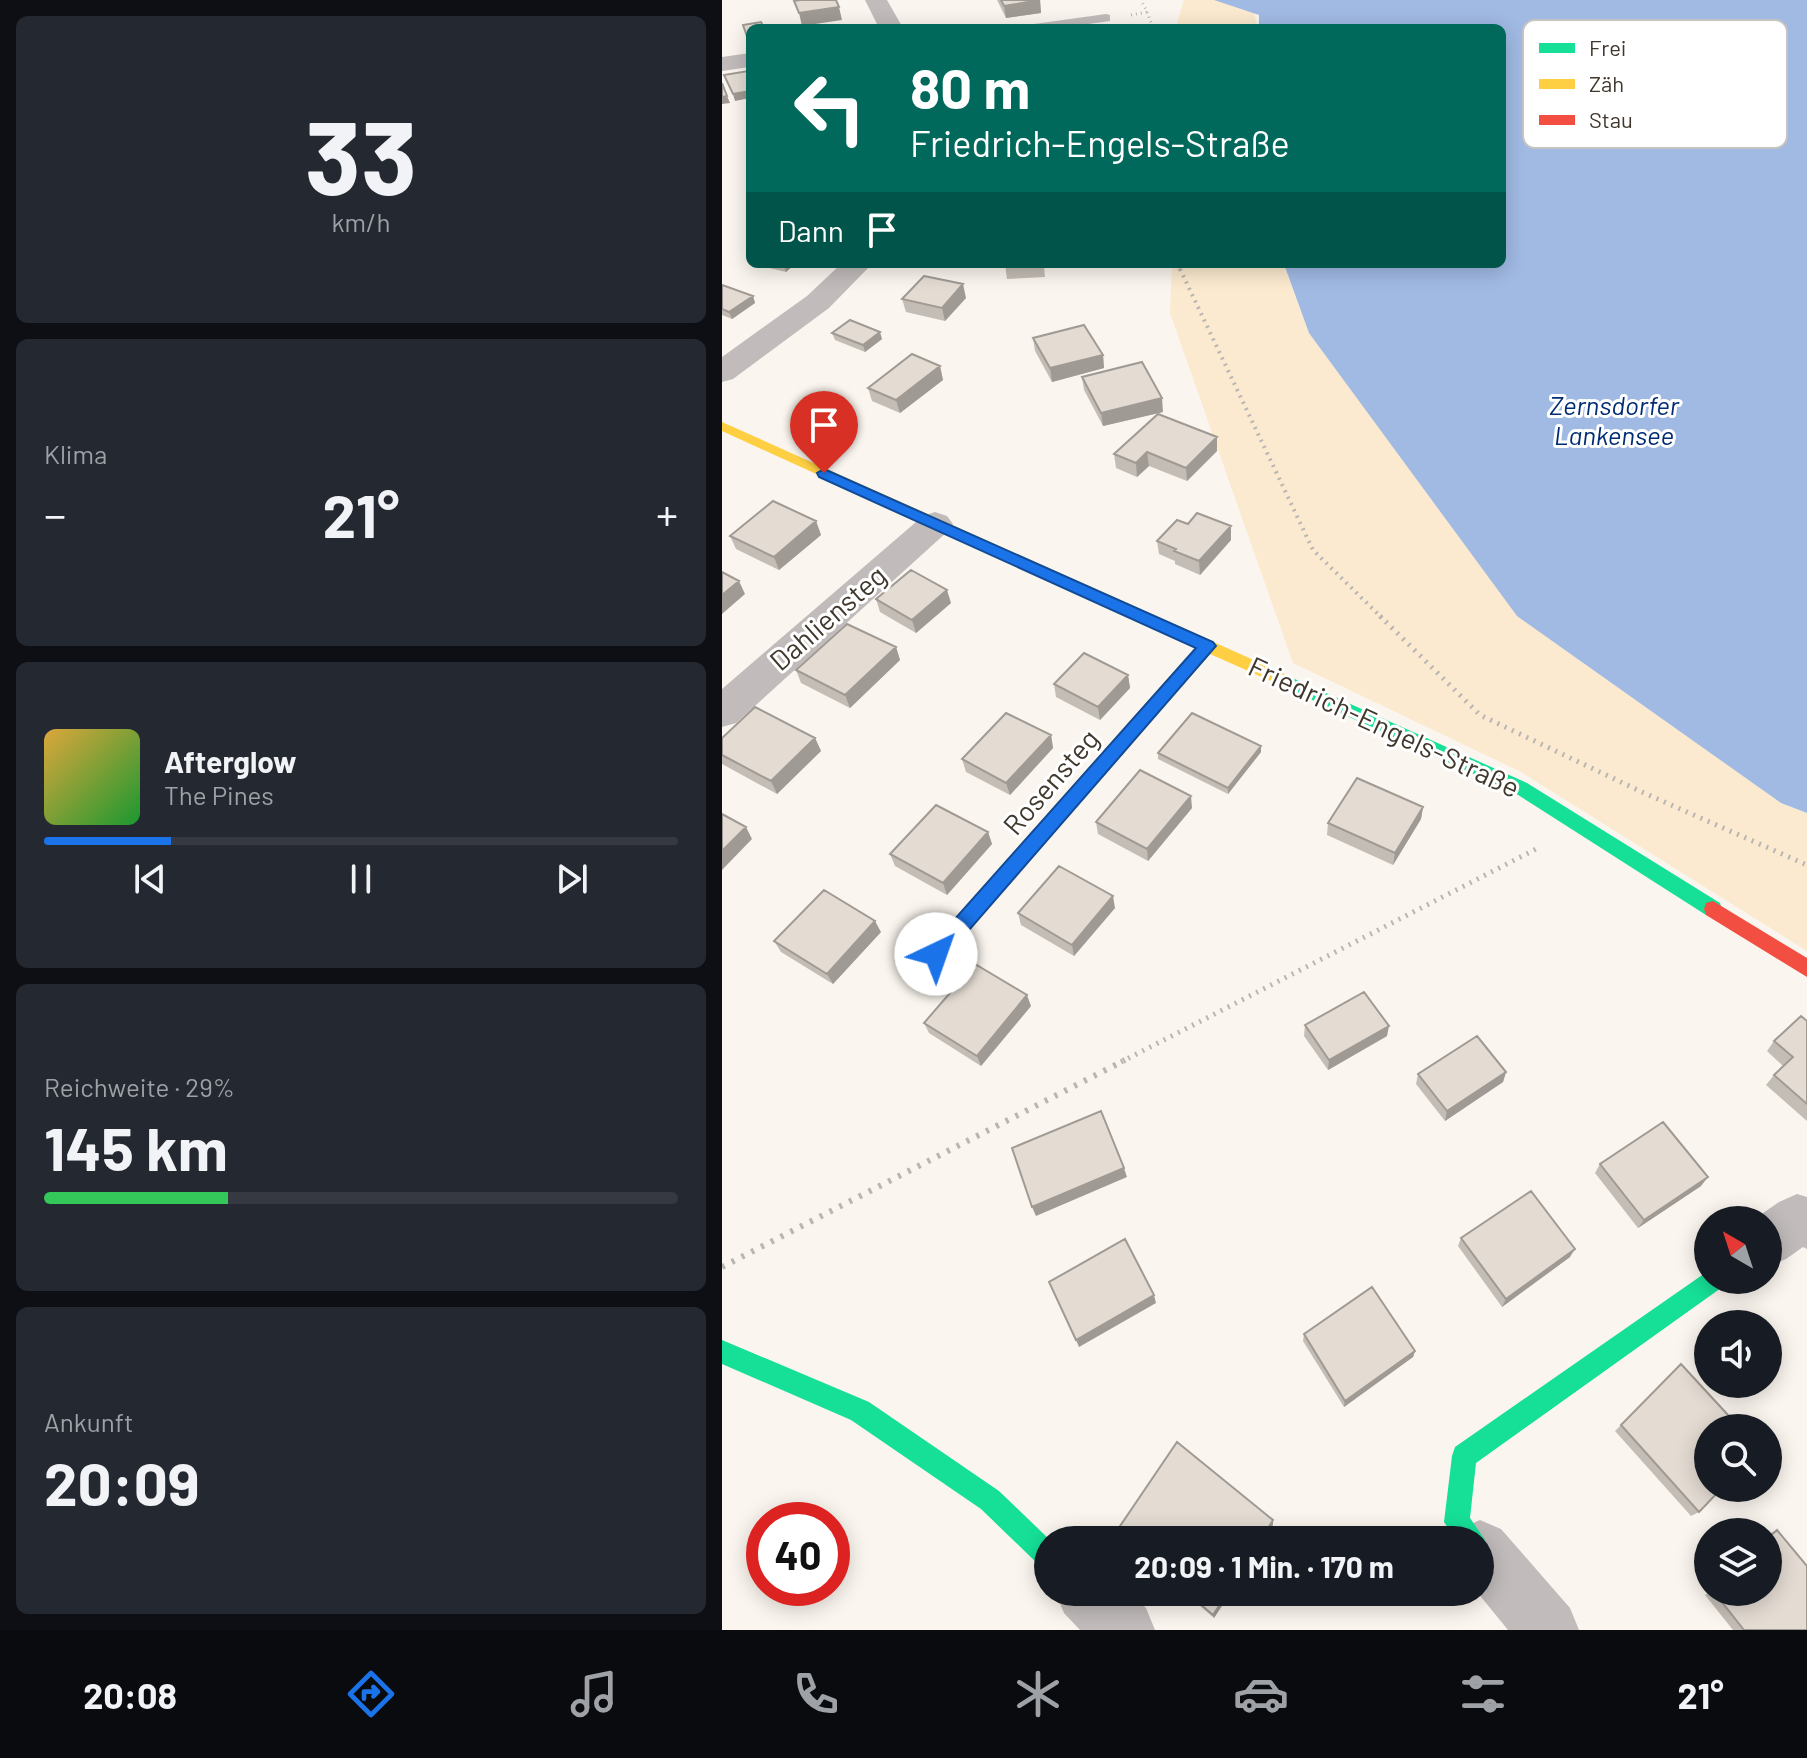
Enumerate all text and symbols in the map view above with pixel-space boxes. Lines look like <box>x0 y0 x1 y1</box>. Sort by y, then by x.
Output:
legend <box>1523 20 1787 148</box>
text: Frei <box>1589 34 1626 60</box>
text: 80 m <box>910 53 1030 120</box>
icon: left <box>778 56 882 160</box>
text: Zäh <box>1589 70 1624 96</box>
text: 33 <box>305 91 417 216</box>
text: Stau <box>1589 106 1633 132</box>
text: Friedrich-Engels-Straße <box>910 121 1290 164</box>
text: km/h <box>332 206 390 237</box>
icon: arrive <box>860 208 904 252</box>
text: Dann <box>778 212 844 248</box>
water label: Zernsdorfer Lankensee <box>1549 389 1680 450</box>
pin <box>790 391 858 473</box>
icon: arrive <box>802 403 846 447</box>
text: Klima <box>44 438 107 469</box>
text: 21° <box>322 478 400 550</box>
text: − <box>44 487 66 540</box>
text: + <box>656 487 678 540</box>
street label: Dahliensteg <box>762 557 893 677</box>
street label: Friedrich-Engels-Straße <box>1243 648 1525 804</box>
street label: Rosensteg <box>995 722 1105 841</box>
text: Afterglow <box>164 743 297 779</box>
text: The Pines <box>164 779 274 810</box>
icon: previous <box>128 857 172 901</box>
icon: pause <box>339 857 383 901</box>
icon: next <box>550 857 594 901</box>
position arrow <box>894 912 978 996</box>
text: Reichweite · 29% <box>44 1071 235 1102</box>
text: 145 km <box>44 1111 228 1183</box>
north arrow <box>1694 1206 1782 1294</box>
map controls <box>1694 1206 1782 1606</box>
button: sound <box>1694 1310 1782 1398</box>
text: Ankunft <box>44 1406 133 1437</box>
button: search <box>1694 1414 1782 1502</box>
text: 20:09 <box>44 1446 200 1518</box>
speed limit sign: 40 <box>746 1502 850 1606</box>
button: layers <box>1694 1518 1782 1606</box>
text: 20:09 · 1 Min. · 170 m <box>1134 1548 1394 1584</box>
icon: directions <box>343 1666 399 1722</box>
icon: music <box>566 1666 622 1722</box>
icon: phone <box>788 1666 844 1722</box>
icon: climate <box>1010 1666 1066 1722</box>
icon: car <box>1233 1666 1289 1722</box>
icon: filters <box>1455 1666 1511 1722</box>
text: 20:08 <box>83 1673 177 1716</box>
text: 21° <box>1677 1673 1724 1716</box>

